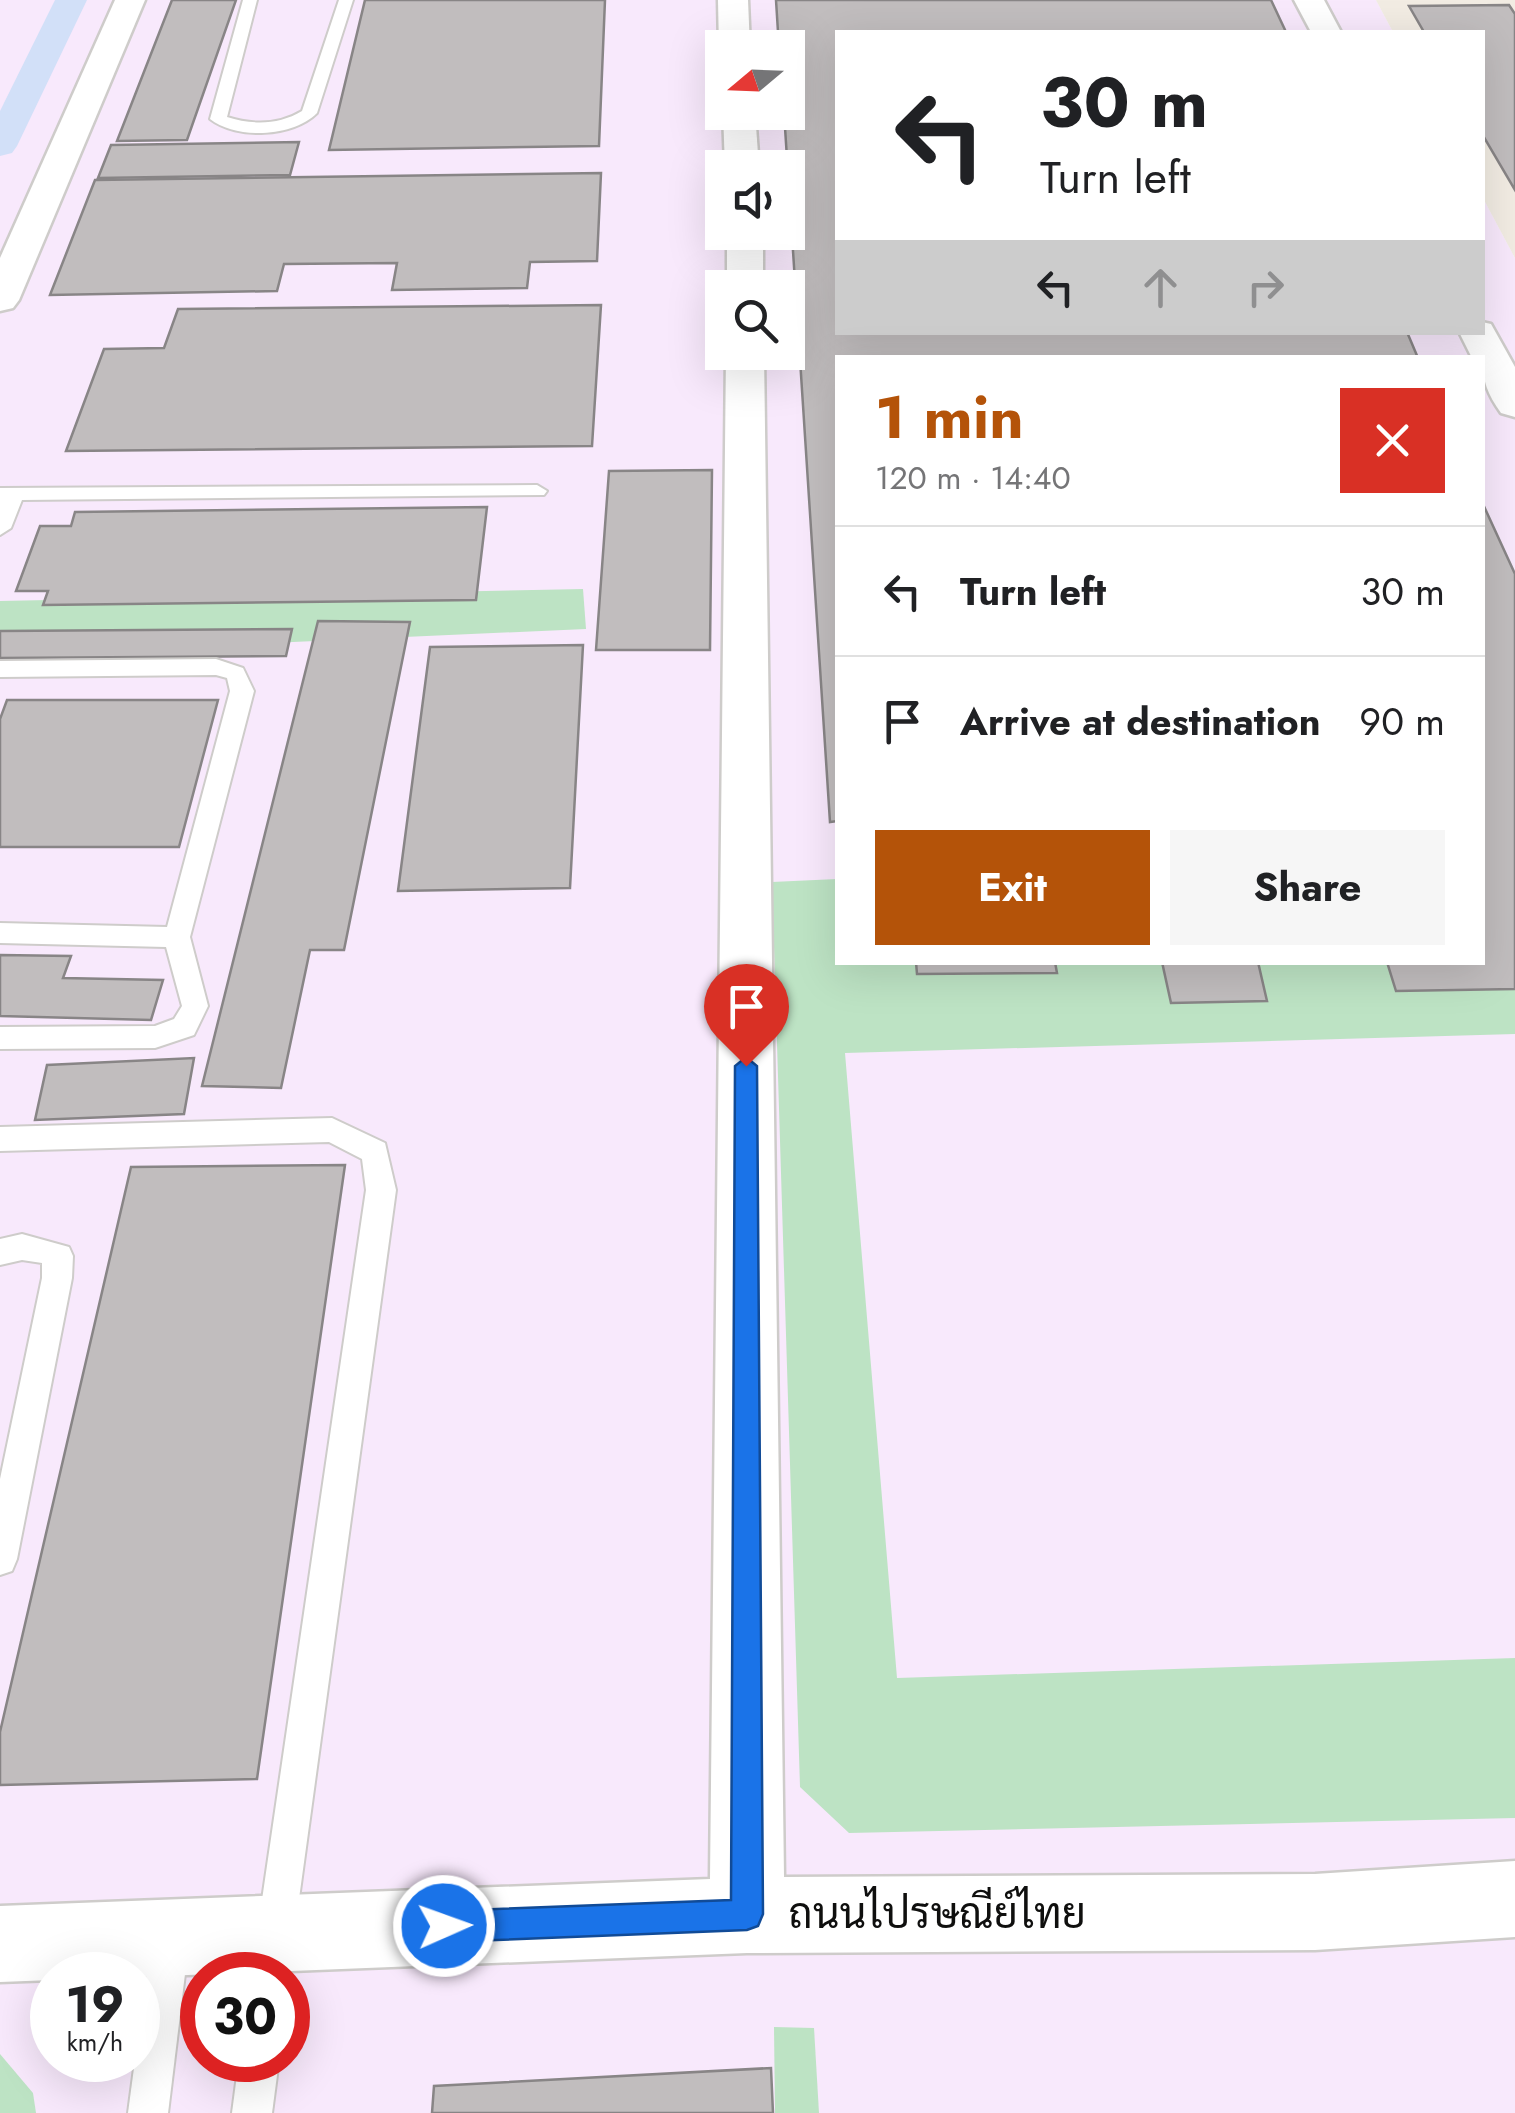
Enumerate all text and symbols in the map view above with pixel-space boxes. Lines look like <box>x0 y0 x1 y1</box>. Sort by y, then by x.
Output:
north arrow <box>705 30 805 130</box>
map controls <box>705 30 805 370</box>
text: 30 m <box>1040 52 1208 153</box>
icon: left <box>875 70 1005 200</box>
text: Turn left <box>1040 145 1191 210</box>
button: sound <box>705 150 805 250</box>
icon: left <box>1028 260 1083 315</box>
icon: ahead <box>1133 260 1188 315</box>
icon: right <box>1238 260 1293 315</box>
button: search <box>705 270 805 370</box>
text: 1 min <box>875 374 1024 461</box>
button: close <box>1340 388 1445 493</box>
text: 120 m · 14:40 <box>875 455 1071 501</box>
icon: left <box>875 564 930 619</box>
text: Turn left <box>960 564 1106 619</box>
text: 30 m <box>1360 564 1445 619</box>
icon: arrive <box>875 694 930 749</box>
text: Arrive at destination <box>960 694 1321 749</box>
text: 90 m <box>1359 694 1445 749</box>
button: Exit <box>875 830 1150 945</box>
button: Share <box>1170 830 1445 945</box>
pin <box>704 964 789 1067</box>
icon: arrive <box>719 979 774 1034</box>
position arrow <box>392 1874 496 1978</box>
street label: ถนนไปรษณีย์ไทย <box>788 1883 1086 1944</box>
speed limit sign: 30 <box>180 1952 310 2082</box>
text: 19 <box>66 1968 124 2041</box>
text: km/h <box>67 2024 123 2060</box>

